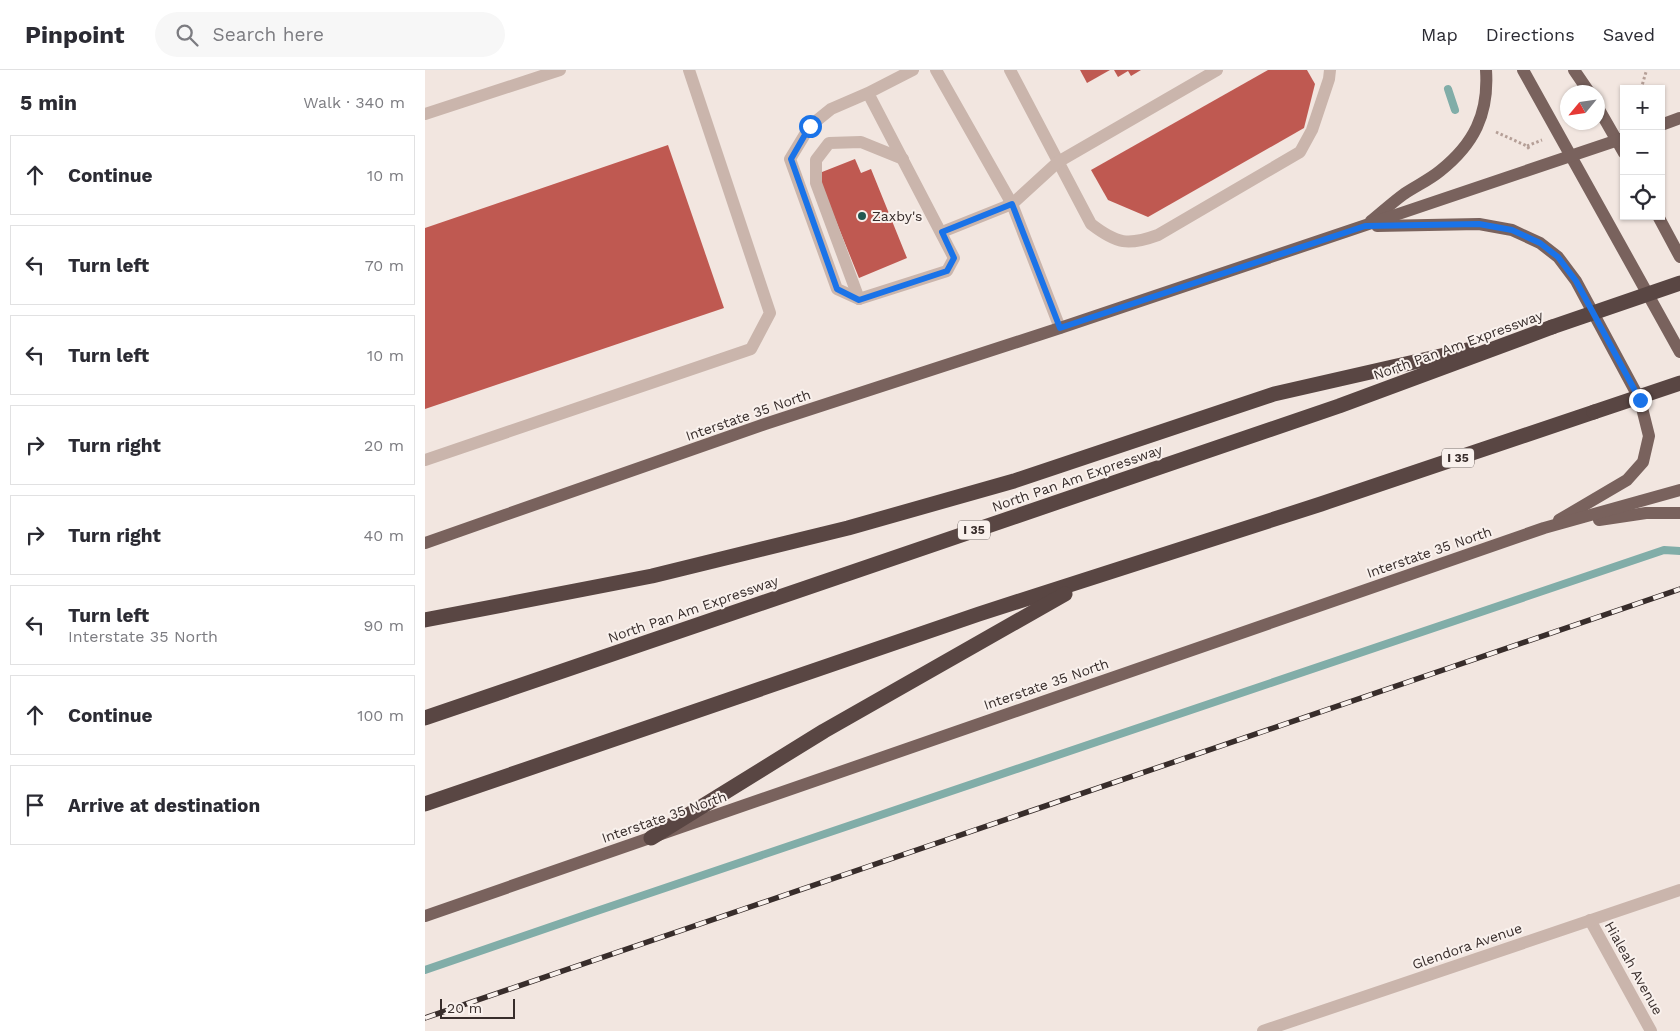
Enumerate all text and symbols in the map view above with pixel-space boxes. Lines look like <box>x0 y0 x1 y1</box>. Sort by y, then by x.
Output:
search box <box>155 12 505 57</box>
text: Pinpoint <box>25 21 125 49</box>
icon: search <box>173 21 201 49</box>
text: Search here <box>213 23 324 46</box>
text: Map <box>1421 24 1458 45</box>
text: Directions <box>1486 24 1575 45</box>
text: Saved <box>1603 24 1655 45</box>
north arrow <box>1560 85 1605 130</box>
map controls <box>1620 85 1665 220</box>
button: + <box>1620 85 1665 130</box>
text: 5 min <box>20 90 77 115</box>
text: Walk · 340 m <box>303 93 405 112</box>
route start <box>799 115 822 138</box>
button: − <box>1620 130 1665 175</box>
icon: ahead <box>21 161 49 189</box>
text: Continue <box>68 164 152 187</box>
text: 10 m <box>367 166 404 185</box>
button: locate <box>1620 175 1665 220</box>
place label: Zaxby's <box>872 208 922 224</box>
marker: Zaxby's <box>856 210 868 222</box>
icon: left <box>21 251 49 279</box>
text: Turn left <box>68 254 149 277</box>
text: 70 m <box>365 256 404 275</box>
street label: North Pan Am Expressway <box>1371 307 1546 383</box>
icon: left <box>21 341 49 369</box>
text: Turn left <box>68 344 149 367</box>
text: 10 m <box>367 346 404 365</box>
street label: Interstate 35 North <box>683 386 813 444</box>
route end <box>1629 389 1652 412</box>
icon: right <box>21 431 49 459</box>
text: Turn right <box>68 434 161 457</box>
text: 20 m <box>364 436 404 455</box>
street label: North Pan Am Expressway <box>990 441 1165 515</box>
road number: I 35 <box>1442 448 1474 468</box>
road number: I 35 <box>958 520 990 540</box>
icon: right <box>21 521 49 549</box>
street label: Interstate 35 North <box>1364 523 1494 581</box>
text: Turn right <box>68 524 161 547</box>
text: 40 m <box>364 526 404 545</box>
street label: North Pan Am Expressway <box>606 572 781 646</box>
text: Turn left <box>68 604 149 627</box>
icon: left <box>21 611 49 639</box>
text: 90 m <box>363 616 404 635</box>
text: Interstate 35 North <box>68 627 218 646</box>
street label: Interstate 35 North <box>981 655 1111 713</box>
icon: ahead <box>21 701 49 729</box>
text: Continue <box>68 704 152 727</box>
text: 100 m <box>357 706 404 725</box>
street label: Interstate 35 North <box>599 788 729 846</box>
icon: arrive <box>21 791 49 819</box>
text: Arrive at destination <box>68 794 260 817</box>
street label: Hialeah Avenue <box>1602 918 1666 1018</box>
street label: Glendora Avenue <box>1410 920 1524 972</box>
scale bar <box>440 996 515 1019</box>
text: 20 m <box>447 1000 482 1016</box>

